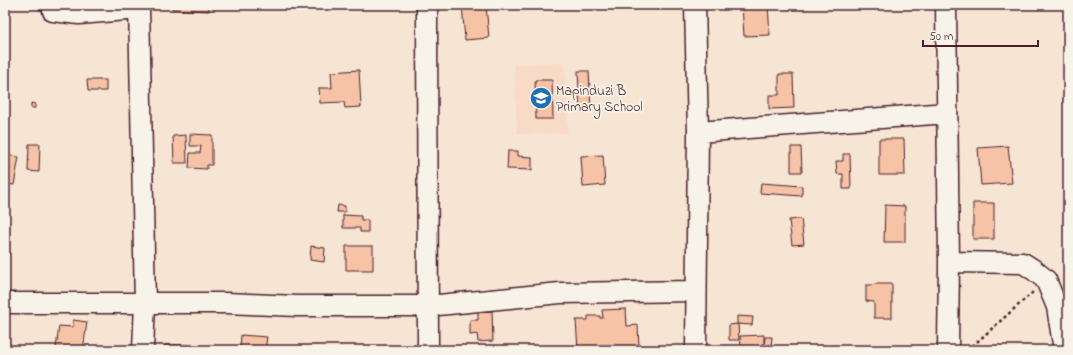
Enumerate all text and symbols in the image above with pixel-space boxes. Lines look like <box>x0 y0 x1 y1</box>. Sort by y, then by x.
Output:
scale bar <box>923 22 1038 48</box>
text: 50 m <box>929 28 953 46</box>
place label: Mapinduzi B Primary School <box>556 81 643 119</box>
school or university icon: Mapinduzi B Primary School <box>528 85 554 111</box>

